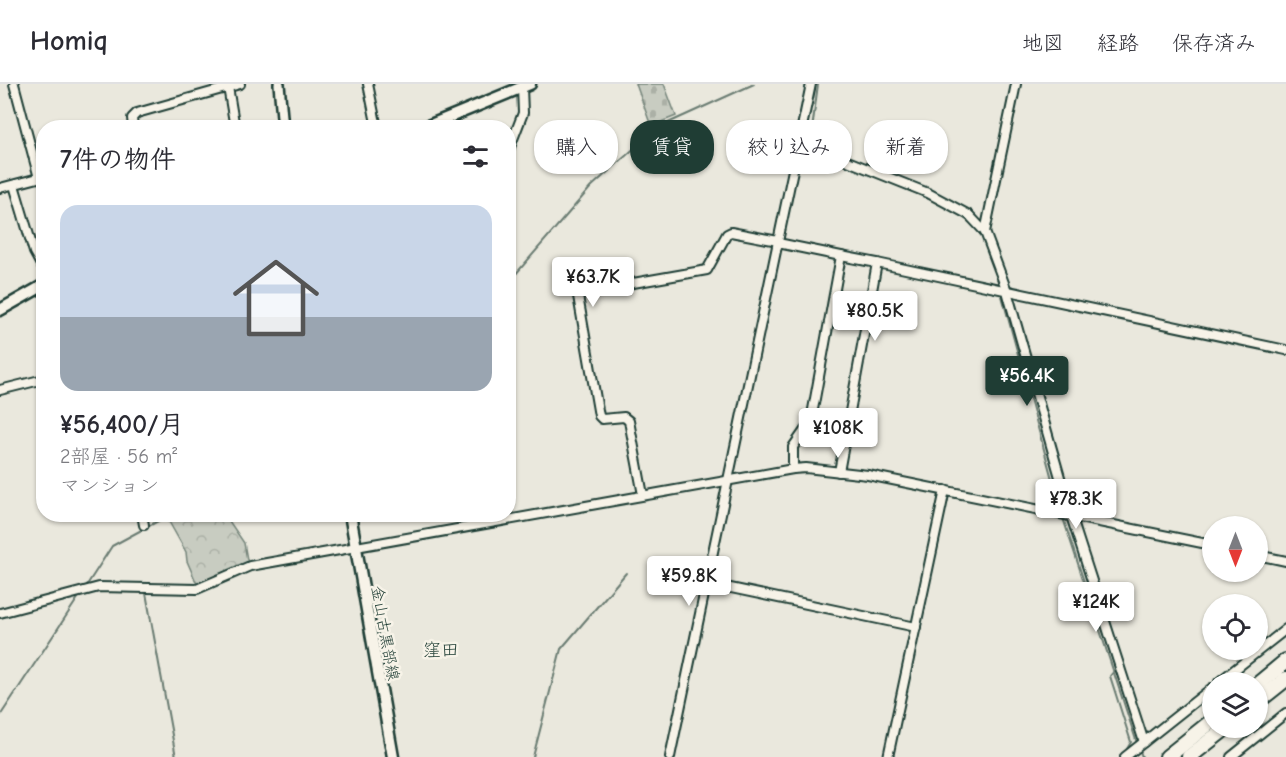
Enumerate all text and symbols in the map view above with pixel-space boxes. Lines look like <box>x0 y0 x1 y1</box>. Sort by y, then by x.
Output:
text: Homiq <box>30 25 108 57</box>
text: 地図 <box>1022 31 1064 55</box>
text: 経路 <box>1097 31 1139 55</box>
text: 保存済み <box>1172 31 1256 55</box>
chip: 購入 <box>534 120 618 174</box>
chip: 賃貸 <box>630 120 714 174</box>
chip: 絞り込み <box>726 120 852 174</box>
chip: 新着 <box>864 120 948 174</box>
icon: filters <box>459 140 492 173</box>
text: 7件の物件 <box>60 145 176 175</box>
icon: home <box>222 244 330 352</box>
pin: ¥63.7K <box>544 257 642 308</box>
text: ¥63.7K <box>566 265 620 288</box>
pin: ¥80.5K <box>826 291 924 342</box>
text: ¥80.5K <box>846 299 904 322</box>
pin: ¥56.4K <box>978 356 1076 407</box>
text: ¥56.4K <box>999 364 1055 387</box>
pin: ¥108K <box>796 408 880 459</box>
text: ¥56,400/月 <box>60 410 185 440</box>
text: ¥108K <box>813 416 863 439</box>
text: 2部屋 · 56 m² <box>60 445 177 468</box>
text: マンション <box>60 474 159 497</box>
pin: ¥78.3K <box>1027 479 1125 530</box>
text: ¥78.3K <box>1049 487 1103 510</box>
north arrow <box>1202 516 1268 582</box>
map controls <box>1202 516 1268 738</box>
pin: ¥59.8K <box>640 556 738 607</box>
text: ¥59.8K <box>661 564 717 587</box>
pin: ¥124K <box>1054 582 1138 633</box>
street label: 金山古黒部線 <box>368 584 402 682</box>
text: ¥124K <box>1072 590 1120 613</box>
button: locate <box>1202 594 1268 660</box>
district label: 窪田 <box>423 640 459 661</box>
button: layers <box>1202 672 1268 738</box>

